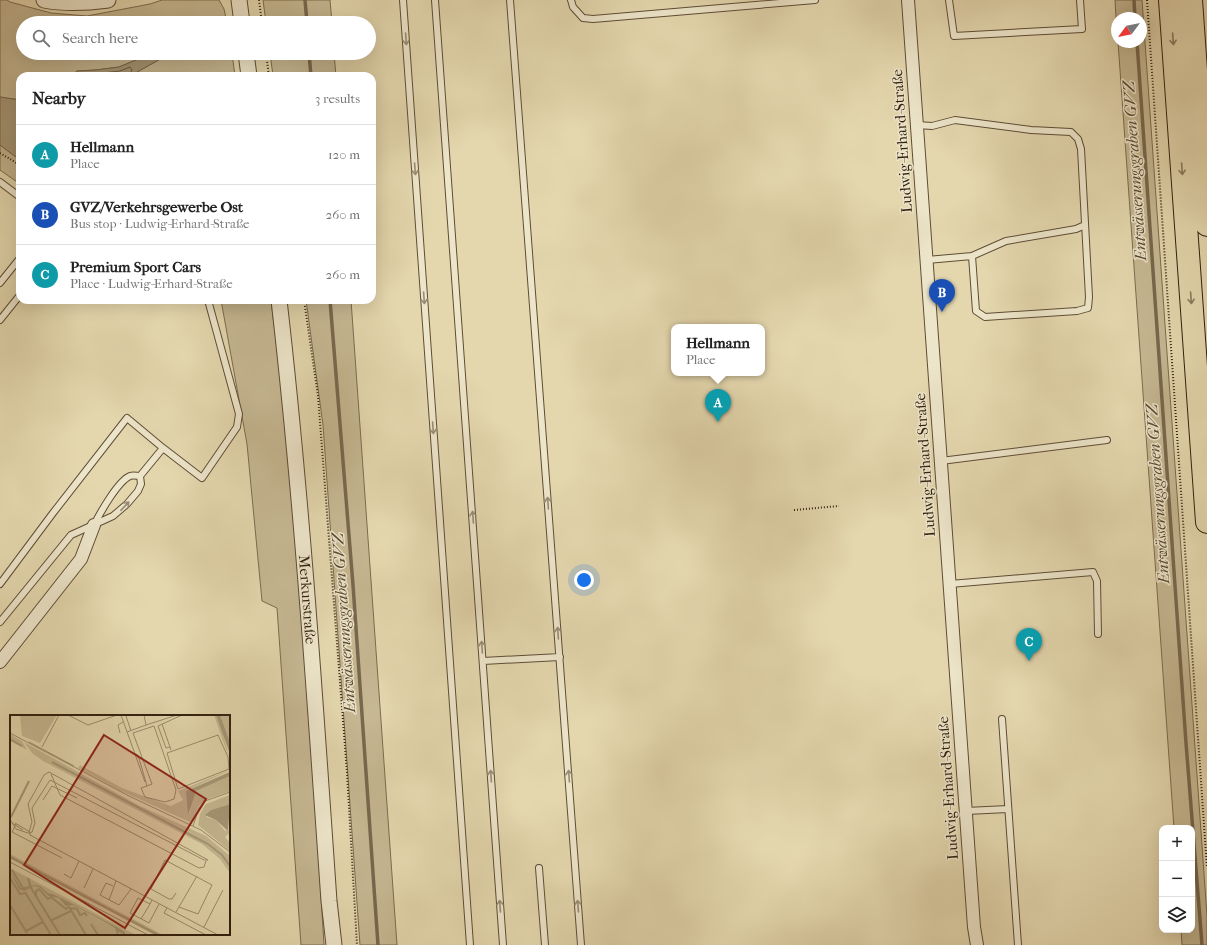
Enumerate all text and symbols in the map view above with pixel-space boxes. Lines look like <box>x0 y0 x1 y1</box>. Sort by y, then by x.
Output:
north arrow <box>1111 12 1147 48</box>
search box <box>16 16 376 60</box>
icon: search <box>30 27 52 49</box>
text: Search here <box>62 29 138 47</box>
one-way arrow <box>402 32 409 45</box>
one-way arrow <box>1170 32 1177 45</box>
street label: Ludwig-Erhard-Straße <box>888 68 916 213</box>
water label: Entwässerungsgraben GVZ <box>1119 79 1150 263</box>
text: Nearby <box>32 88 86 108</box>
text: 3 results <box>315 91 360 106</box>
text: Hellmann <box>70 138 134 156</box>
text: A <box>41 147 49 162</box>
text: 120 m <box>328 147 360 162</box>
text: Place <box>70 156 100 171</box>
one-way arrow <box>411 162 418 175</box>
one-way arrow <box>1179 162 1186 175</box>
text: GVZ/Verkehrsgewerbe Ost <box>70 198 243 216</box>
text: B <box>41 207 49 222</box>
text: 260 m <box>326 207 360 222</box>
text: Bus stop · Ludwig-Erhard-Straße <box>70 216 250 231</box>
text: Premium Sport Cars <box>70 258 201 276</box>
text: C <box>41 267 49 282</box>
text: 260 m <box>326 267 360 282</box>
text: Place · Ludwig-Erhard-Straße <box>70 276 233 291</box>
pin: B <box>929 279 955 312</box>
one-way arrow <box>420 291 427 304</box>
one-way arrow <box>1188 291 1195 304</box>
popup <box>671 324 765 376</box>
text: Hellmann <box>686 334 750 352</box>
text: Place <box>686 352 716 367</box>
pin: A <box>705 389 731 422</box>
street label: Ludwig-Erhard-Straße <box>911 392 939 537</box>
water label: Entwässerungsgraben GVZ <box>1142 402 1173 586</box>
one-way arrow <box>430 421 437 434</box>
one-way arrow <box>545 497 552 510</box>
one-way arrow <box>120 501 129 511</box>
one-way arrow <box>469 511 476 524</box>
water label: Entwässerungsgraben GVZ <box>328 531 359 715</box>
street label: Merkurstraße <box>295 554 320 646</box>
your location <box>574 570 594 590</box>
one-way arrow <box>555 627 562 640</box>
pin: C <box>1016 628 1042 661</box>
one-way arrow <box>478 641 485 654</box>
inset map <box>10 715 230 935</box>
street label: Ludwig-Erhard-Straße <box>934 715 962 860</box>
one-way arrow <box>487 770 494 783</box>
one-way arrow <box>565 770 572 783</box>
map controls <box>1159 825 1195 933</box>
button: + <box>1159 825 1195 861</box>
button: − <box>1159 861 1195 897</box>
button: layers <box>1159 897 1195 933</box>
one-way arrow <box>497 900 504 913</box>
one-way arrow <box>575 900 582 913</box>

